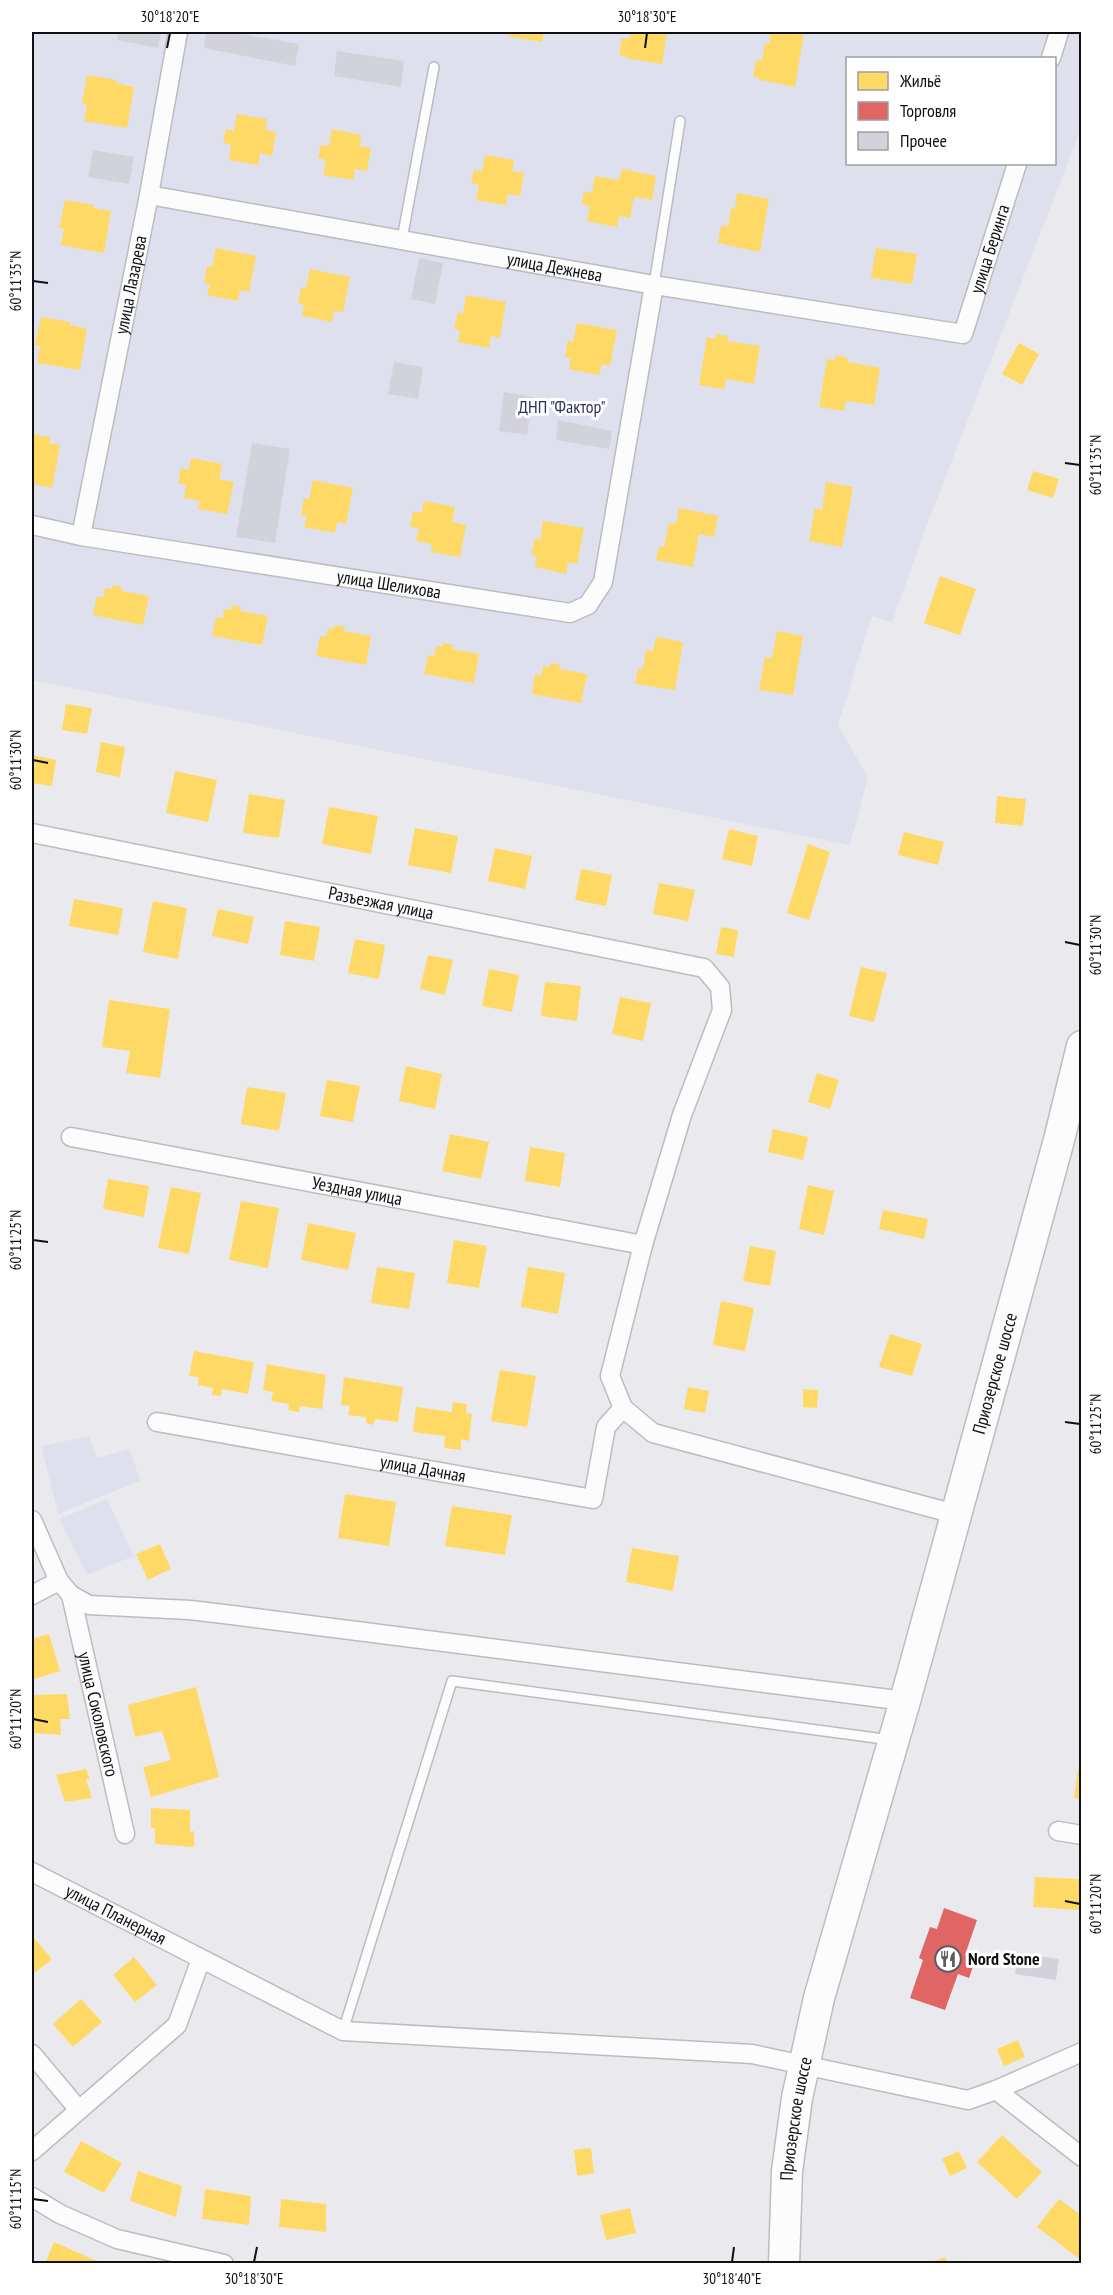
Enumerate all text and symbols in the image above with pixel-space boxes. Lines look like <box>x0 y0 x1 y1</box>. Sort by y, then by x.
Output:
text: 30°18'20"E <box>140 7 200 26</box>
text: 30°18'30"E <box>617 7 677 26</box>
legend <box>846 57 1056 165</box>
text: Жильё <box>899 69 941 92</box>
text: Торговля <box>900 99 956 122</box>
text: Прочее <box>900 129 947 152</box>
street label: улица Беринга <box>965 201 1014 296</box>
street label: улица Лазарева <box>109 233 152 336</box>
street label: улица Дежнева <box>505 247 604 287</box>
text: 60°11'35"N <box>6 251 25 311</box>
park label: ДНП "Фактор" <box>518 395 606 418</box>
text: 60°11'35"N <box>1086 435 1105 495</box>
street label: улица Шелихова <box>335 564 443 604</box>
text: 60°11'30"N <box>6 730 25 790</box>
street label: Разъезжая улица <box>327 881 436 924</box>
text: 60°11'30"N <box>1086 915 1105 975</box>
street label: Уездная улица <box>310 1171 404 1210</box>
text: 60°11'25"N <box>6 1210 25 1270</box>
street label: Приозерское шоссе <box>967 1310 1022 1437</box>
text: 60°11'25"N <box>1086 1394 1105 1454</box>
street label: улица Дачная <box>378 1450 468 1487</box>
street label: улица Соколовского <box>73 1649 124 1779</box>
text: 60°11'20"N <box>6 1689 25 1749</box>
text: 60°11'20"N <box>1086 1874 1105 1934</box>
street label: улица Планерная <box>62 1879 170 1950</box>
restaurant icon: Nord Stone <box>933 1944 963 1974</box>
place label: Nord Stone <box>968 1947 1040 1970</box>
street label: Приозерское шоссе <box>775 2055 817 2181</box>
text: 60°11'15"N <box>6 2169 25 2229</box>
text: 30°18'30"E <box>224 2269 284 2288</box>
text: 30°18'40"E <box>702 2269 762 2288</box>

